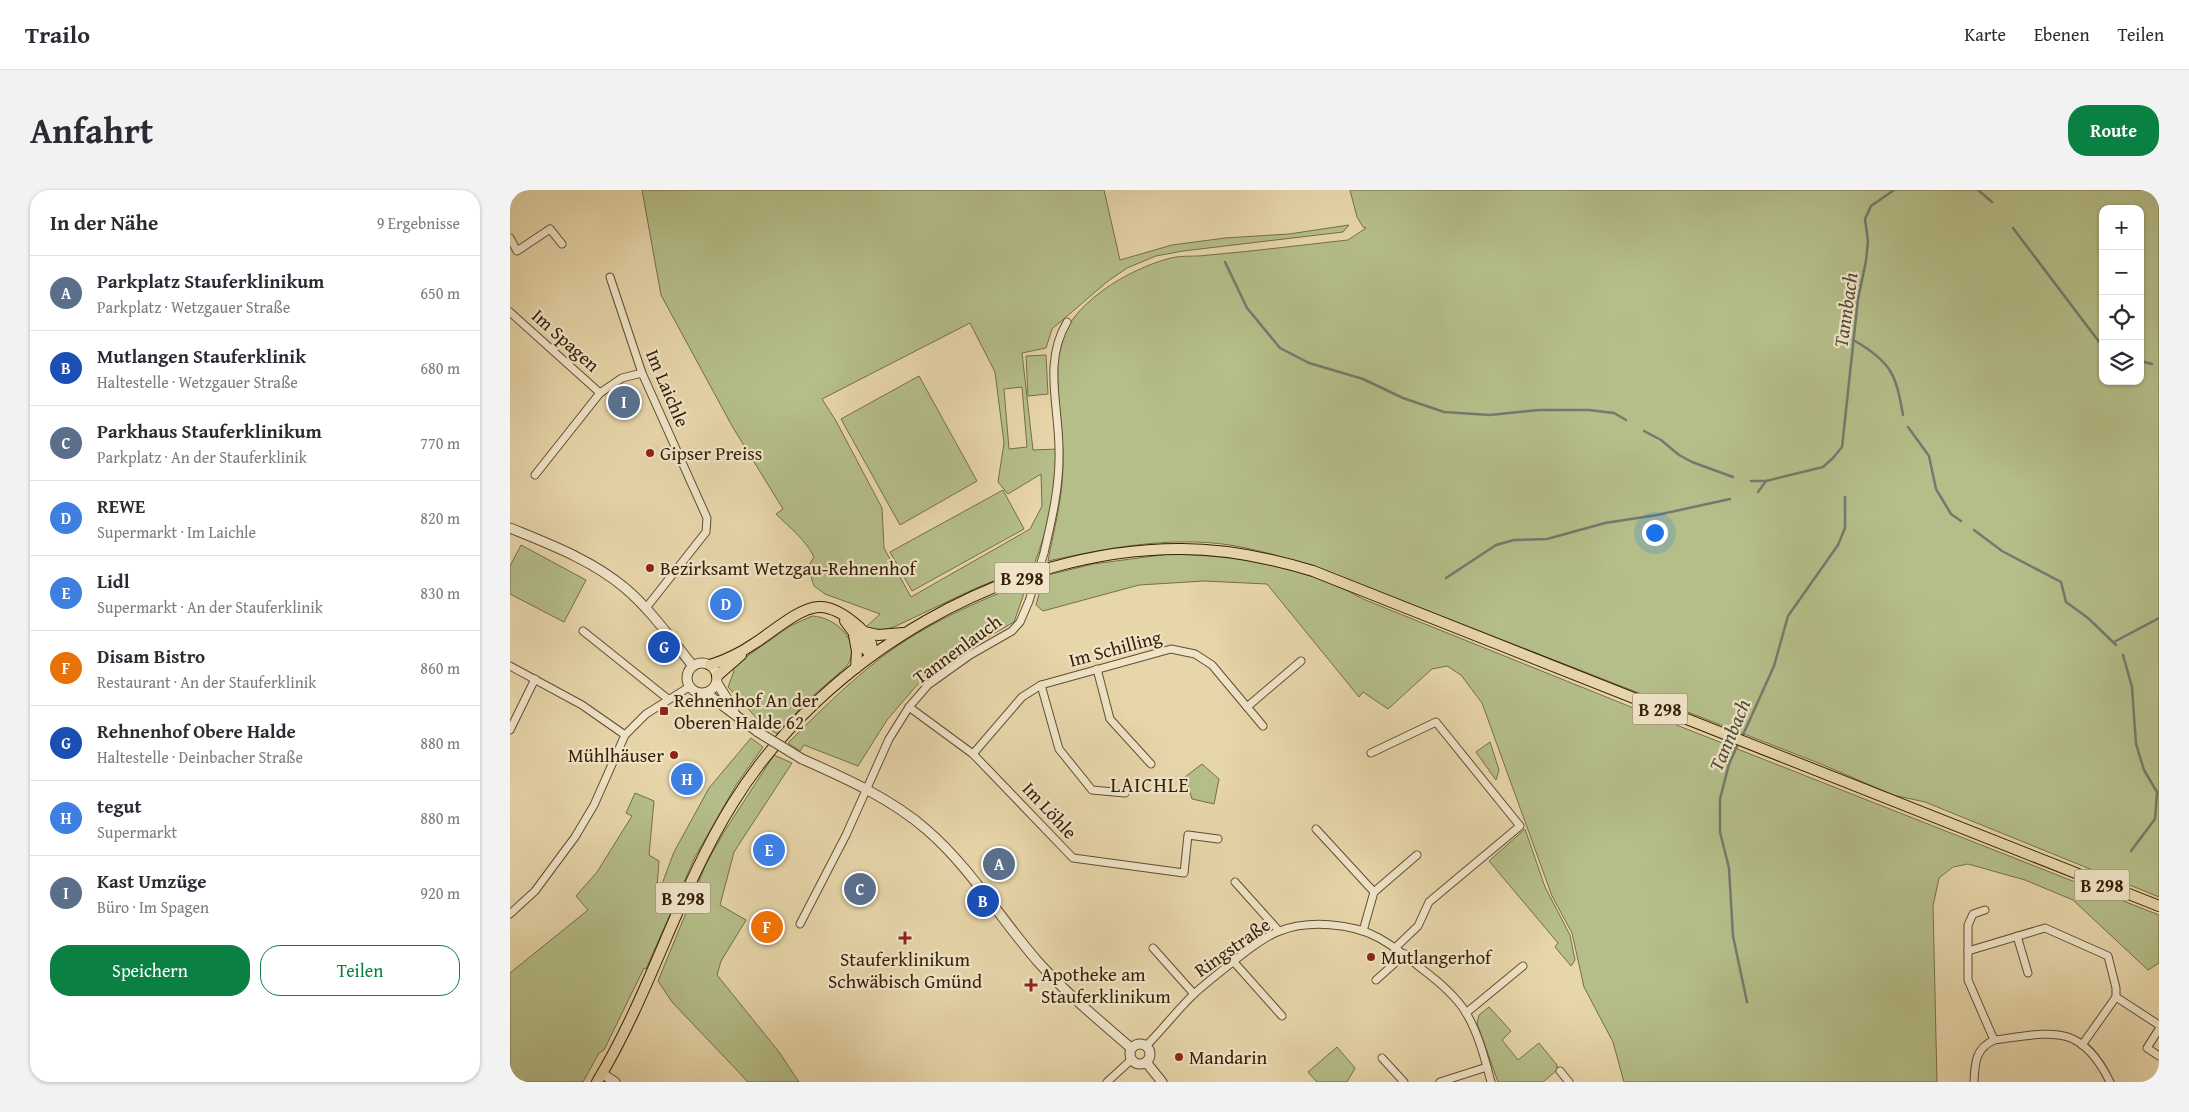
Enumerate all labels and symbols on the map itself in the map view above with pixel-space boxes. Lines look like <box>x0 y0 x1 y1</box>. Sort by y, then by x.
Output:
water label: Tannbach <box>1825 270 1865 350</box>
street label: Im Spagen <box>526 302 606 378</box>
street label: Im Laichle <box>639 345 697 431</box>
pin: I <box>608 383 640 421</box>
place label: Gipser Preiss <box>660 439 762 467</box>
marker: Gipser Preiss <box>644 447 656 459</box>
your location <box>1642 520 1668 546</box>
place label: Bezirksamt Wetzgau-Rehnenhof <box>660 554 917 582</box>
marker: Bezirksamt Wetzgau-Rehnenhof <box>644 562 656 574</box>
road number: B 298 <box>994 562 1050 593</box>
pin: D <box>710 585 742 623</box>
street label: Tannenlauch <box>907 607 1007 691</box>
street label: Im Schilling <box>1065 622 1165 674</box>
pin: G <box>648 628 680 666</box>
place label: Rehnenhof An der Oberen Halde 62 <box>674 686 819 736</box>
road number: B 298 <box>1632 694 1688 724</box>
water label: Tannbach <box>1701 694 1757 776</box>
marker: Rehnenhof An der Oberen Halde 62 <box>658 705 670 717</box>
place label: Mühlhäuser <box>568 741 664 769</box>
marker: Mühlhäuser <box>668 749 680 761</box>
pin: H <box>671 760 703 798</box>
district label: LAICHLE <box>1110 770 1190 799</box>
street label: Im Löhle <box>1016 775 1084 845</box>
pin: E <box>753 831 785 869</box>
pin: A <box>983 845 1015 883</box>
pin: C <box>844 870 876 908</box>
road number: B 298 <box>2074 870 2130 900</box>
road number: B 298 <box>656 882 710 914</box>
pin: B <box>967 882 999 920</box>
pin: F <box>751 908 783 946</box>
street label: Ringstraße <box>1188 910 1276 984</box>
marker: Stauferklinikum Schwäbisch Gmünd <box>898 931 912 945</box>
place label: Mutlangerhof <box>1381 943 1493 971</box>
place label: Stauferklinikum Schwäbisch Gmünd <box>828 945 983 995</box>
marker: Mutlangerhof <box>1365 951 1377 963</box>
place label: Apotheke am Stauferklinikum <box>1041 960 1171 1010</box>
marker: Apotheke am Stauferklinikum <box>1025 979 1037 991</box>
place label: Mandarin <box>1189 1043 1268 1071</box>
marker: Mandarin <box>1173 1051 1185 1063</box>

